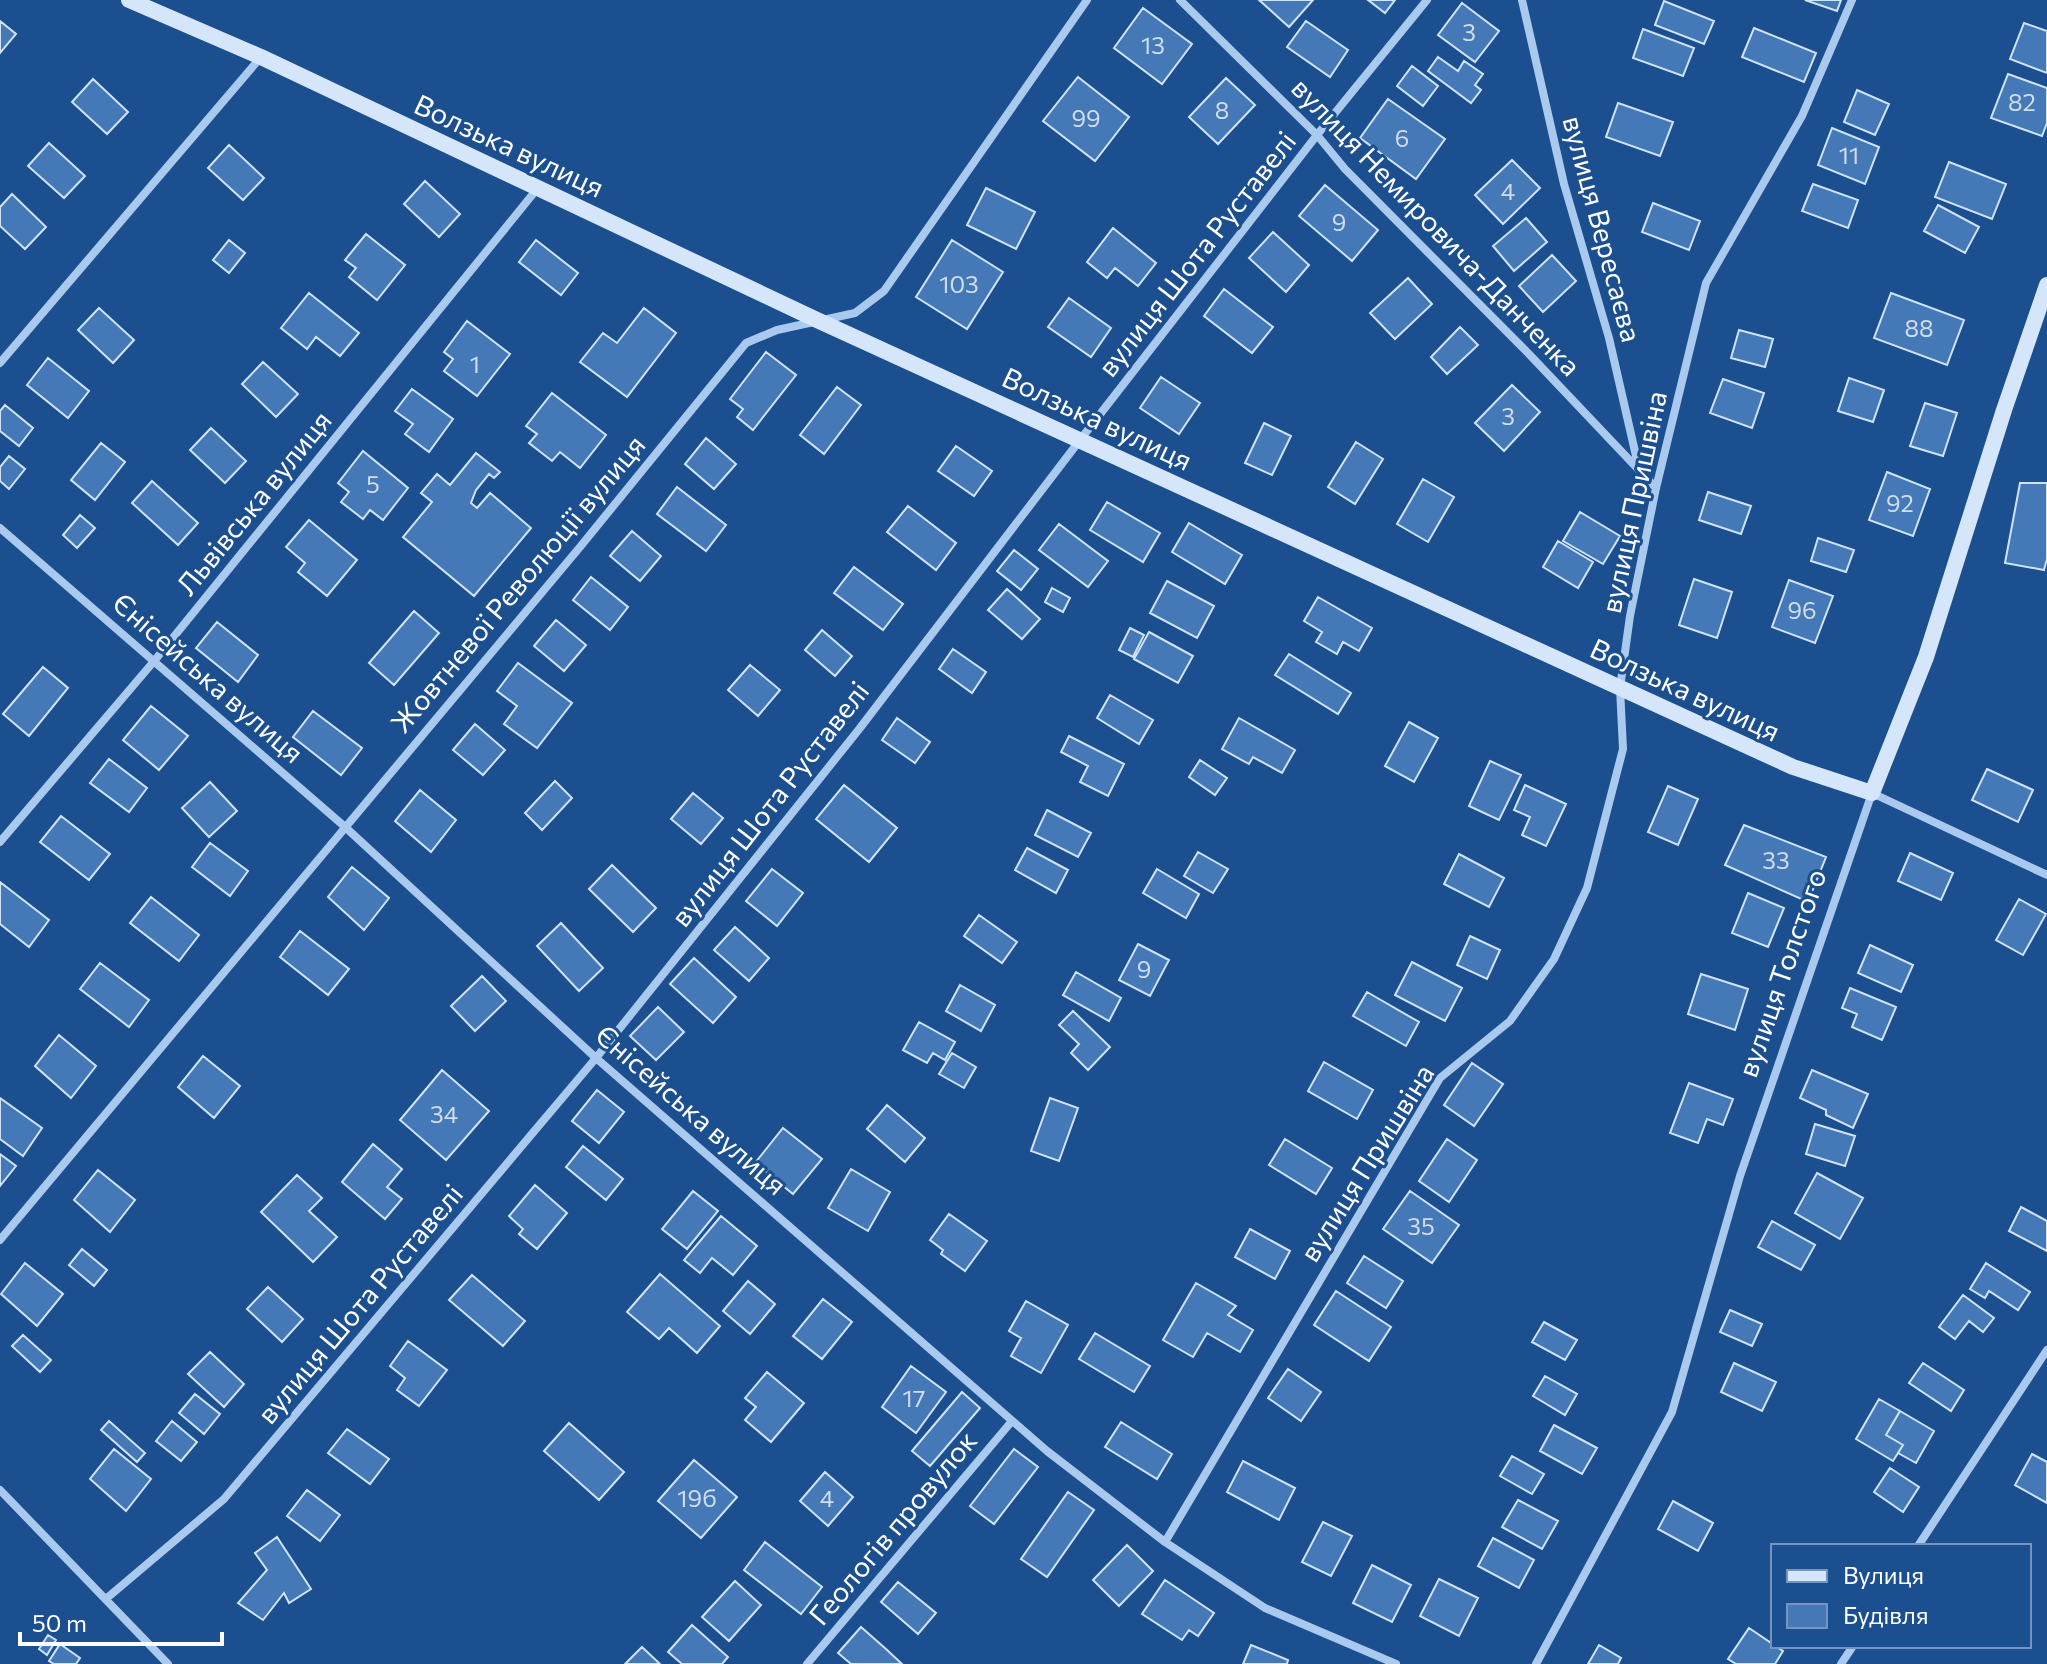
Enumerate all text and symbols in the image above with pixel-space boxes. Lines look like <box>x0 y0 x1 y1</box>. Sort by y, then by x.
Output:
house number: 3 <box>1462 17 1476 46</box>
house number: 13 <box>1141 30 1165 59</box>
street label: вулиця Немировича-Данченка <box>1285 70 1588 382</box>
street label: Волзька вулиця <box>409 86 610 204</box>
house number: 82 <box>2008 87 2036 116</box>
house number: 8 <box>1215 95 1229 124</box>
house number: 99 <box>1071 103 1101 132</box>
street label: вулиця Вересаєва <box>1556 112 1650 346</box>
house number: 6 <box>1395 123 1409 152</box>
street label: вулиця Шота Руставелі <box>1090 124 1303 383</box>
house number: 11 <box>1839 140 1859 169</box>
house number: 4 <box>1501 176 1515 205</box>
house number: 9 <box>1332 207 1346 236</box>
house number: 103 <box>939 269 979 298</box>
house number: 88 <box>1904 313 1934 342</box>
house number: 1 <box>470 349 480 378</box>
street label: Волзька вулиця <box>997 359 1198 477</box>
street label: вулиця Пришвіна <box>1593 388 1673 616</box>
house number: 3 <box>1501 401 1515 430</box>
street label: Львівська вулиця <box>169 403 338 601</box>
street label: Жовтневої Революції вулиця <box>383 428 652 739</box>
house number: 5 <box>366 469 380 498</box>
house number: 92 <box>1886 488 1914 517</box>
street label: Єнісейська вулиця <box>106 585 311 769</box>
house number: 96 <box>1787 595 1817 624</box>
street label: Волзька вулиця <box>1585 630 1786 748</box>
street label: вулиця Шота Руставелі <box>663 674 876 933</box>
house number: 33 <box>1762 845 1790 874</box>
street label: вулиця Толстого <box>1730 864 1833 1081</box>
house number: 9 <box>1137 954 1151 983</box>
street label: Єнісейська вулиця <box>589 1017 794 1201</box>
street label: вулиця Пришвіна <box>1292 1058 1440 1267</box>
house number: 34 <box>430 1099 458 1128</box>
street label: вулиця Шота Руставелі <box>249 1177 469 1430</box>
house number: 35 <box>1407 1211 1435 1240</box>
house number: 17 <box>903 1383 925 1412</box>
street label: Геологів провулок <box>801 1423 983 1631</box>
house number: 19б <box>677 1483 717 1512</box>
house number: 4 <box>820 1483 834 1512</box>
legend <box>1771 1544 2031 1648</box>
text: Вулиця <box>1843 1560 1924 1589</box>
scale bar <box>20 1596 222 1646</box>
text: Будівля <box>1843 1600 1929 1629</box>
text: 50 m <box>32 1608 87 1637</box>

